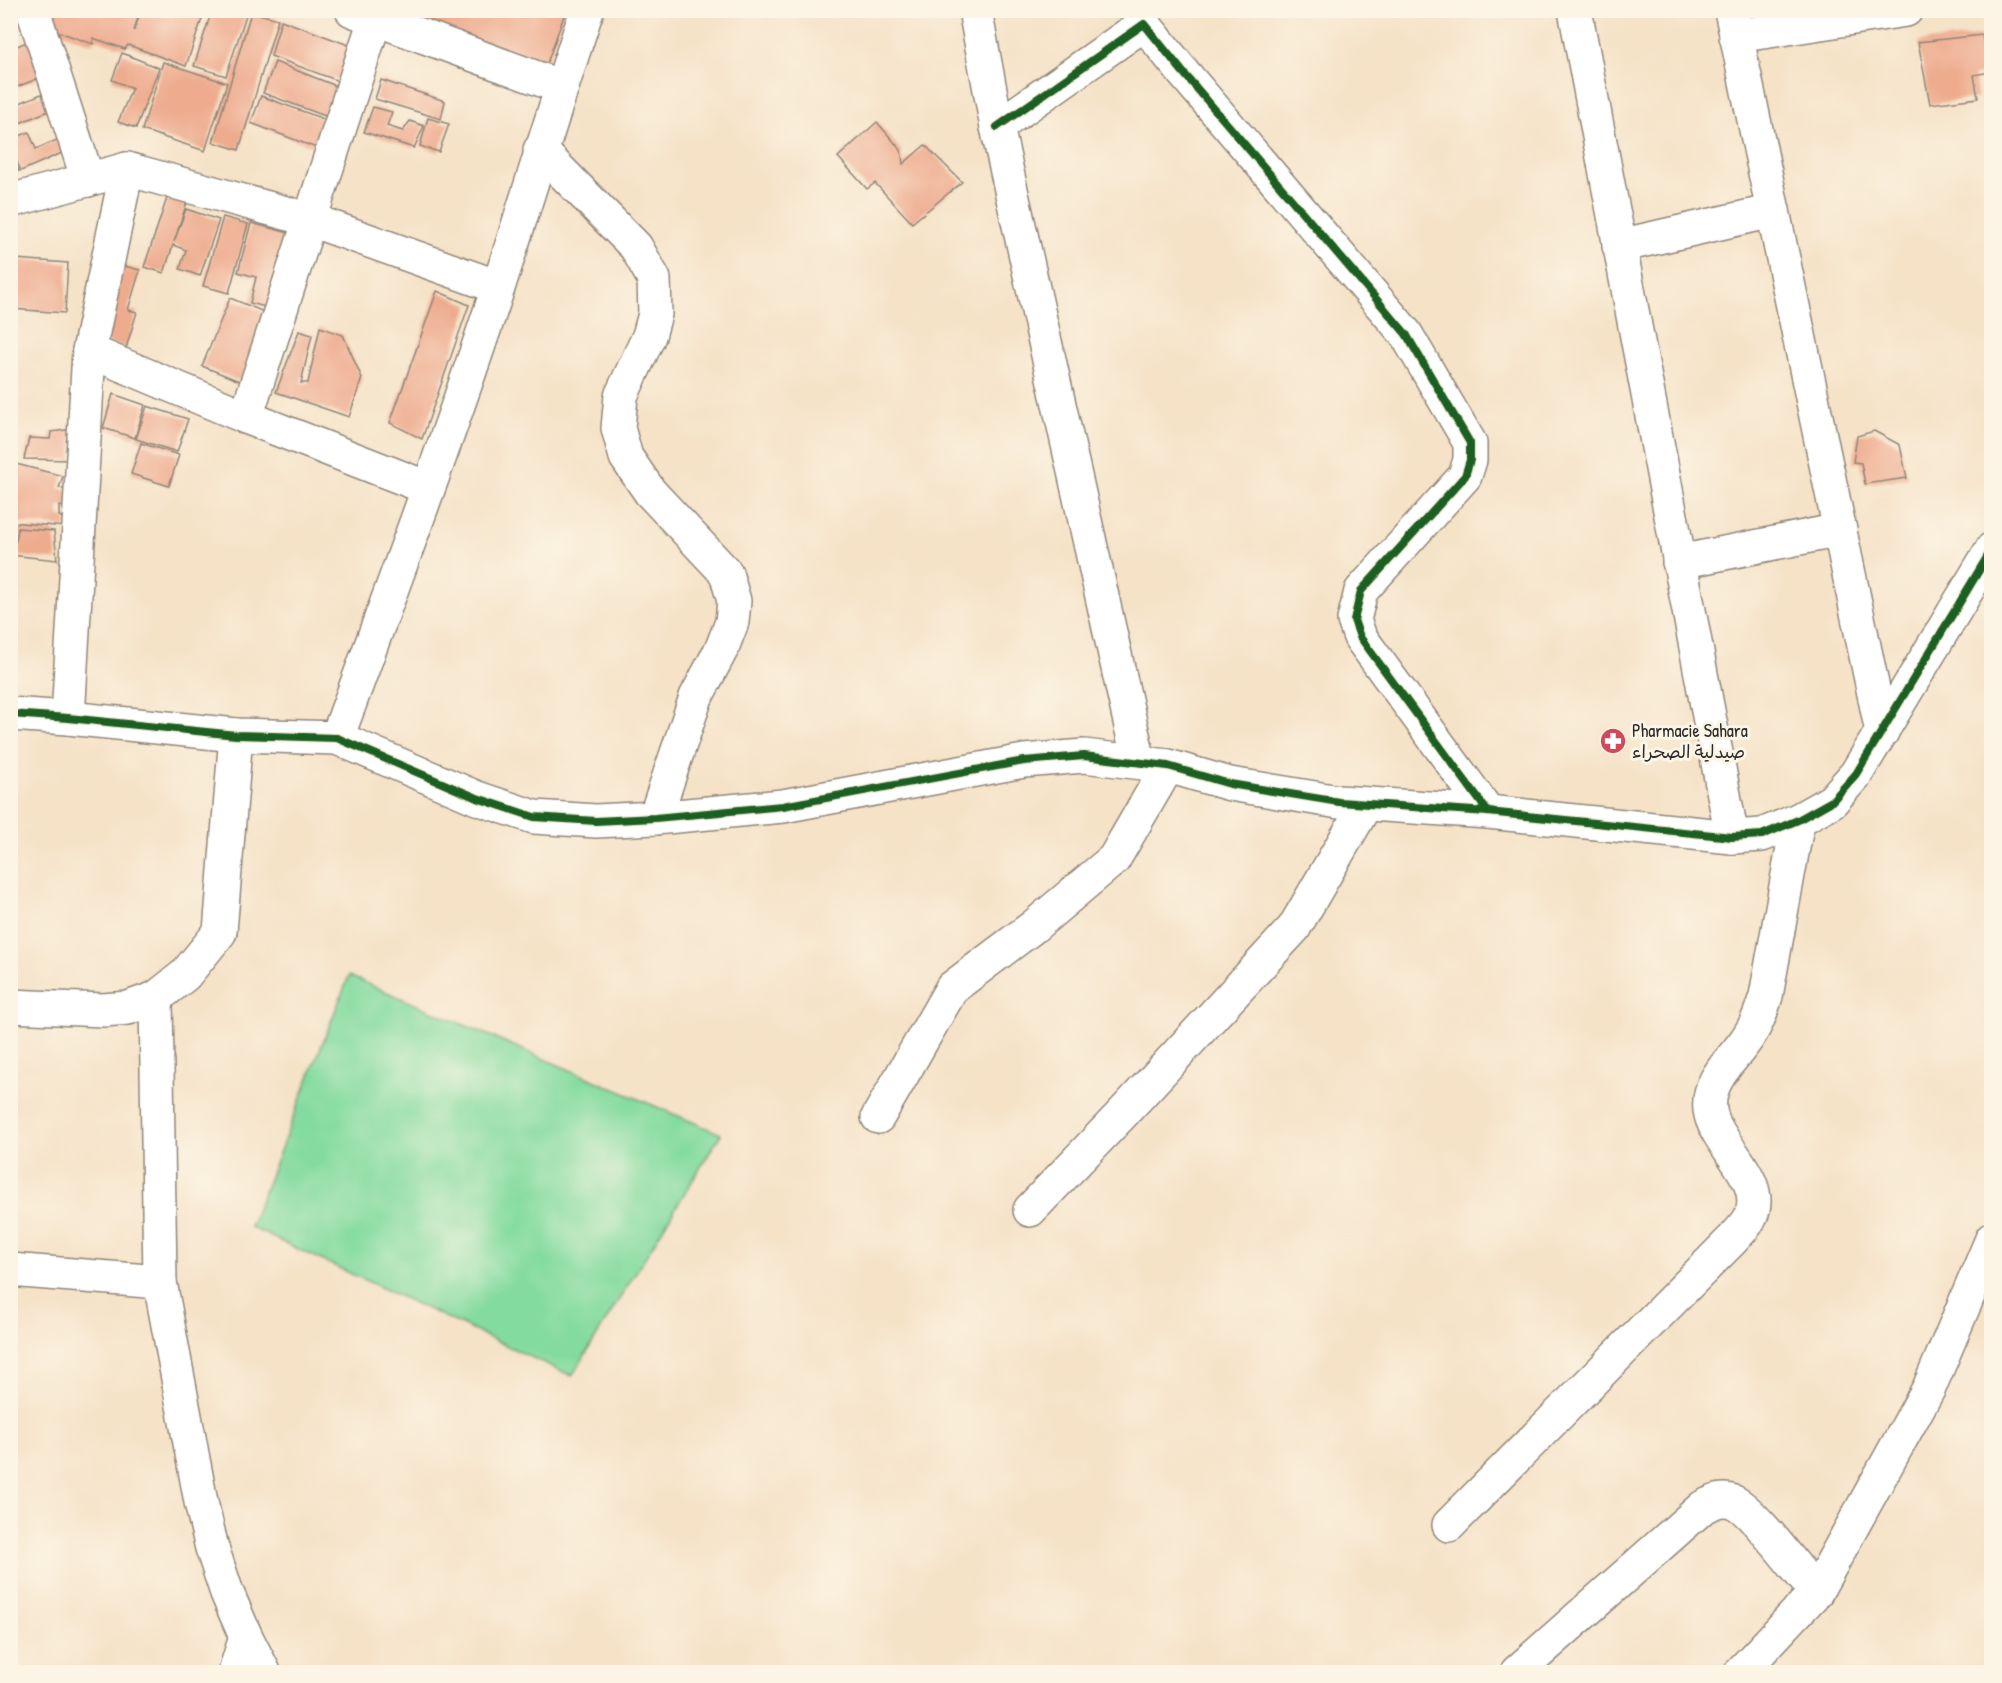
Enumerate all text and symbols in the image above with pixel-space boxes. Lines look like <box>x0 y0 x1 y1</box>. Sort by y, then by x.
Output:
place label: Pharmacie Sahara صيدلية الصحراء <box>1632 718 1748 764</box>
pharmacy icon: Pharmacie Sahara صيدلية الصحراء <box>1598 726 1628 756</box>

